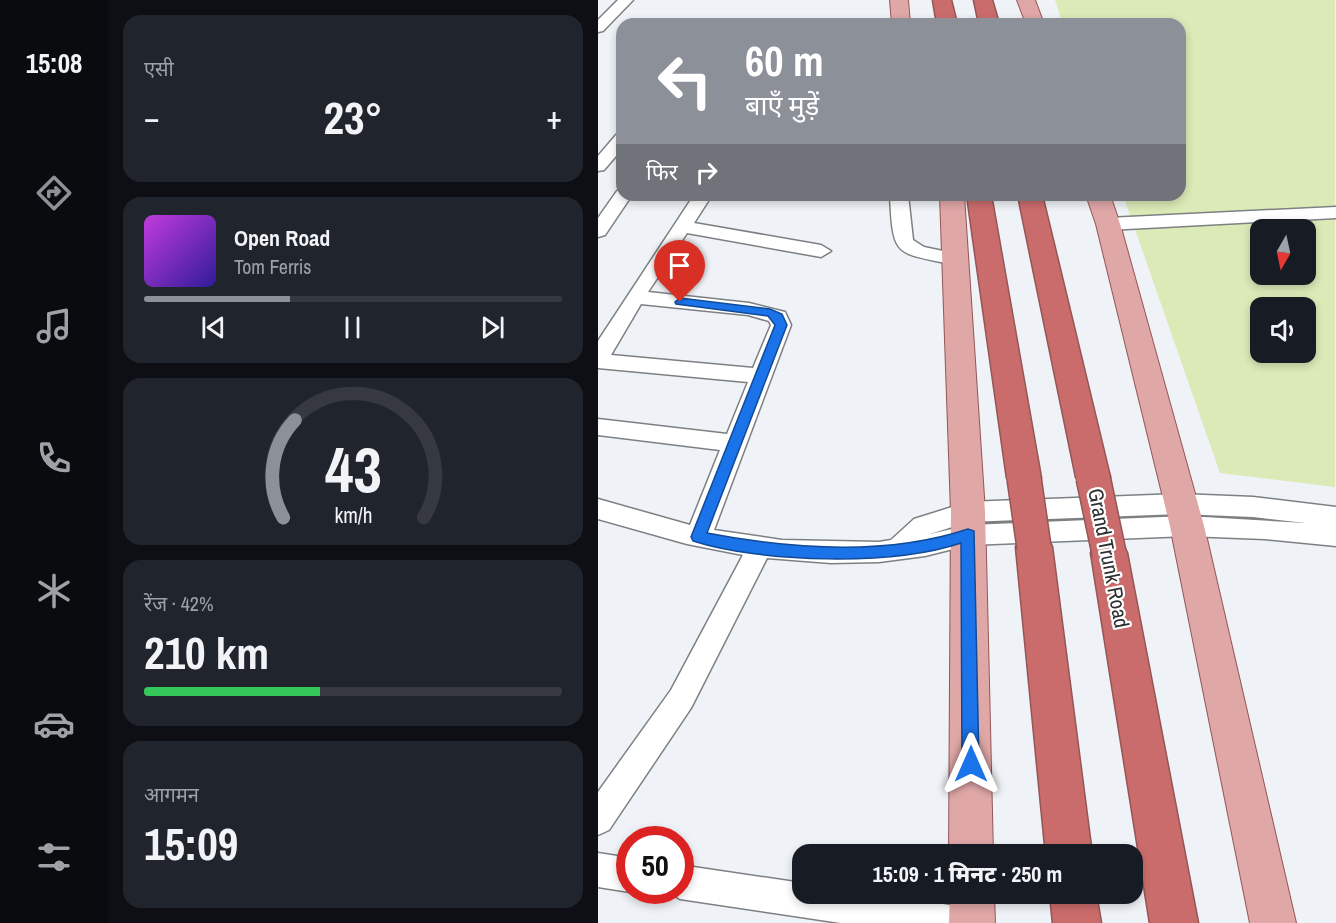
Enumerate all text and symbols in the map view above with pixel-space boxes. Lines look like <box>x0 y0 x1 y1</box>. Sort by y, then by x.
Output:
text: 60 m <box>745 33 824 89</box>
icon: left <box>646 42 724 120</box>
text: 15:08 <box>26 45 82 81</box>
text: एसी <box>144 55 174 82</box>
text: 23° <box>323 87 383 148</box>
text: बाएँ मुड़ें <box>745 87 819 123</box>
text: − <box>144 95 160 139</box>
text: + <box>546 95 562 139</box>
icon: right <box>690 156 723 189</box>
text: फिर <box>646 157 678 187</box>
icon: directions <box>33 172 75 214</box>
north arrow <box>1250 219 1316 285</box>
map controls <box>1250 219 1316 363</box>
text: Open Road <box>234 223 330 253</box>
pin <box>654 240 705 302</box>
icon: arrive <box>663 249 696 282</box>
text: Tom Ferris <box>234 253 312 280</box>
button: sound <box>1250 297 1316 363</box>
icon: music <box>33 305 75 347</box>
icon: previous <box>197 311 230 344</box>
icon: pause <box>336 311 369 344</box>
icon: next <box>476 311 509 344</box>
text: 43 <box>325 428 381 512</box>
icon: phone <box>33 437 75 479</box>
street label: Grand Trunk Road <box>1081 486 1137 630</box>
text: km/h <box>334 502 372 531</box>
icon: climate <box>33 570 75 612</box>
text: रेंज · 42% <box>144 590 214 617</box>
text: 210 km <box>144 622 269 683</box>
icon: car <box>33 703 75 745</box>
position arrow <box>939 732 1003 796</box>
text: आगमन <box>144 781 199 808</box>
text: 15:09 <box>144 813 238 874</box>
speed limit sign: 50 <box>616 826 694 904</box>
icon: filters <box>33 836 75 878</box>
text: 15:09 · 1 मिनट · 250 m <box>873 859 1062 889</box>

